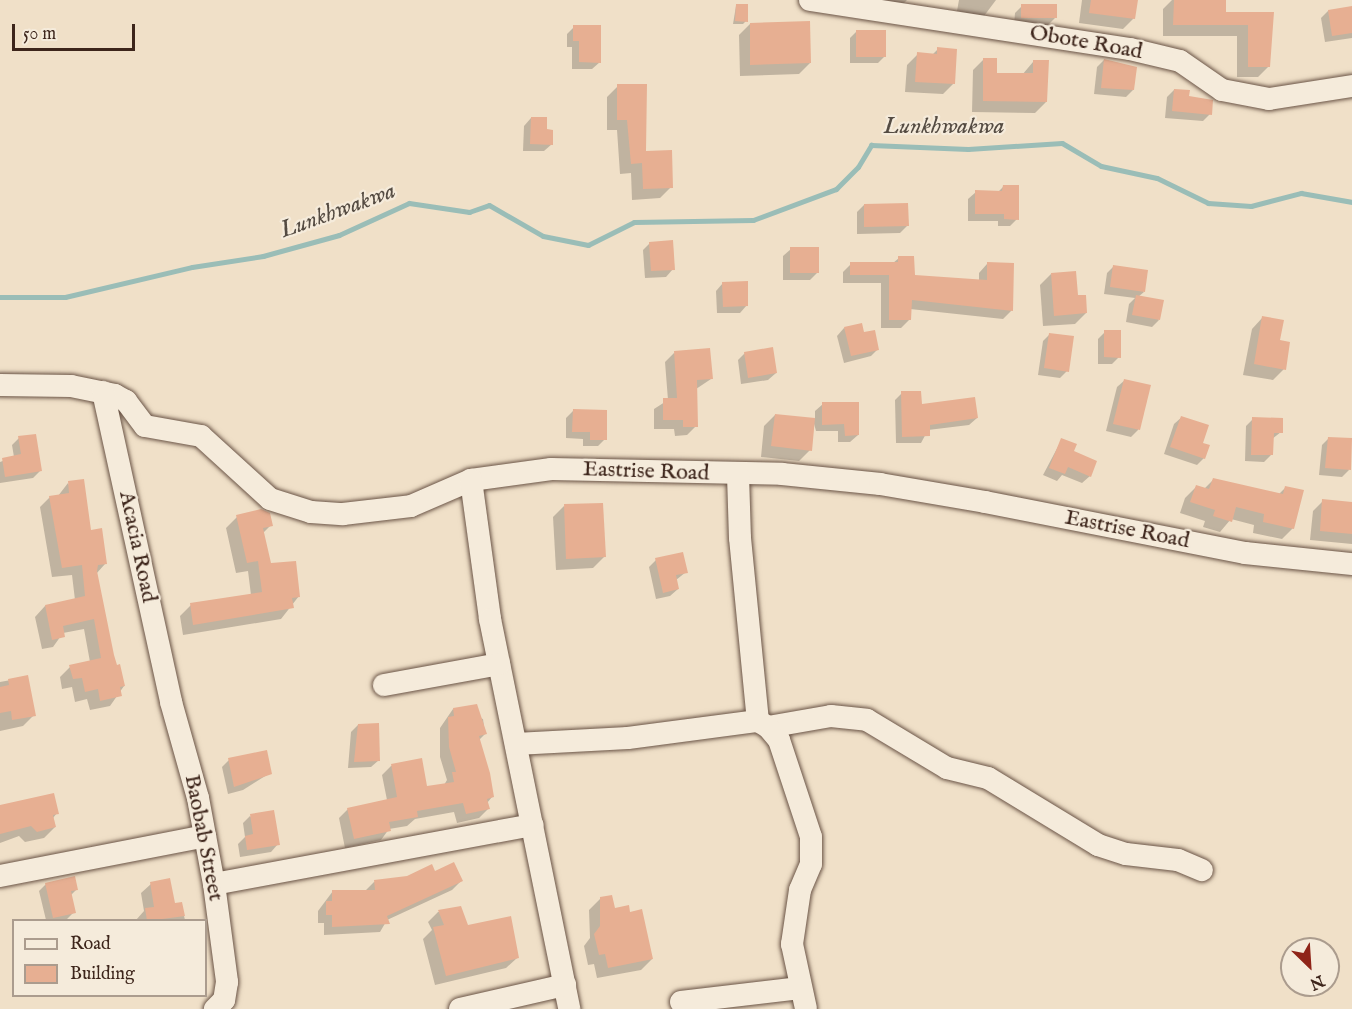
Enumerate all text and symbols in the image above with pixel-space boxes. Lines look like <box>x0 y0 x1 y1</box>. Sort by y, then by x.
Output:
scale bar <box>15 12 138 50</box>
street label: Obote Road <box>1028 20 1144 66</box>
text: 50 m <box>23 23 56 46</box>
water label: Lunkhwakwa <box>884 113 1004 141</box>
water label: Lunkhwakwa <box>276 177 400 245</box>
street label: Eastrise Road <box>582 457 710 487</box>
street label: Acacia Road <box>112 489 162 605</box>
street label: Eastrise Road <box>1062 505 1192 555</box>
street label: Baobab Street <box>178 772 228 904</box>
legend <box>12 919 207 997</box>
text: Road <box>70 933 111 956</box>
north arrow <box>1280 937 1340 997</box>
text: Building <box>70 963 135 986</box>
text: N <box>1306 970 1327 993</box>

